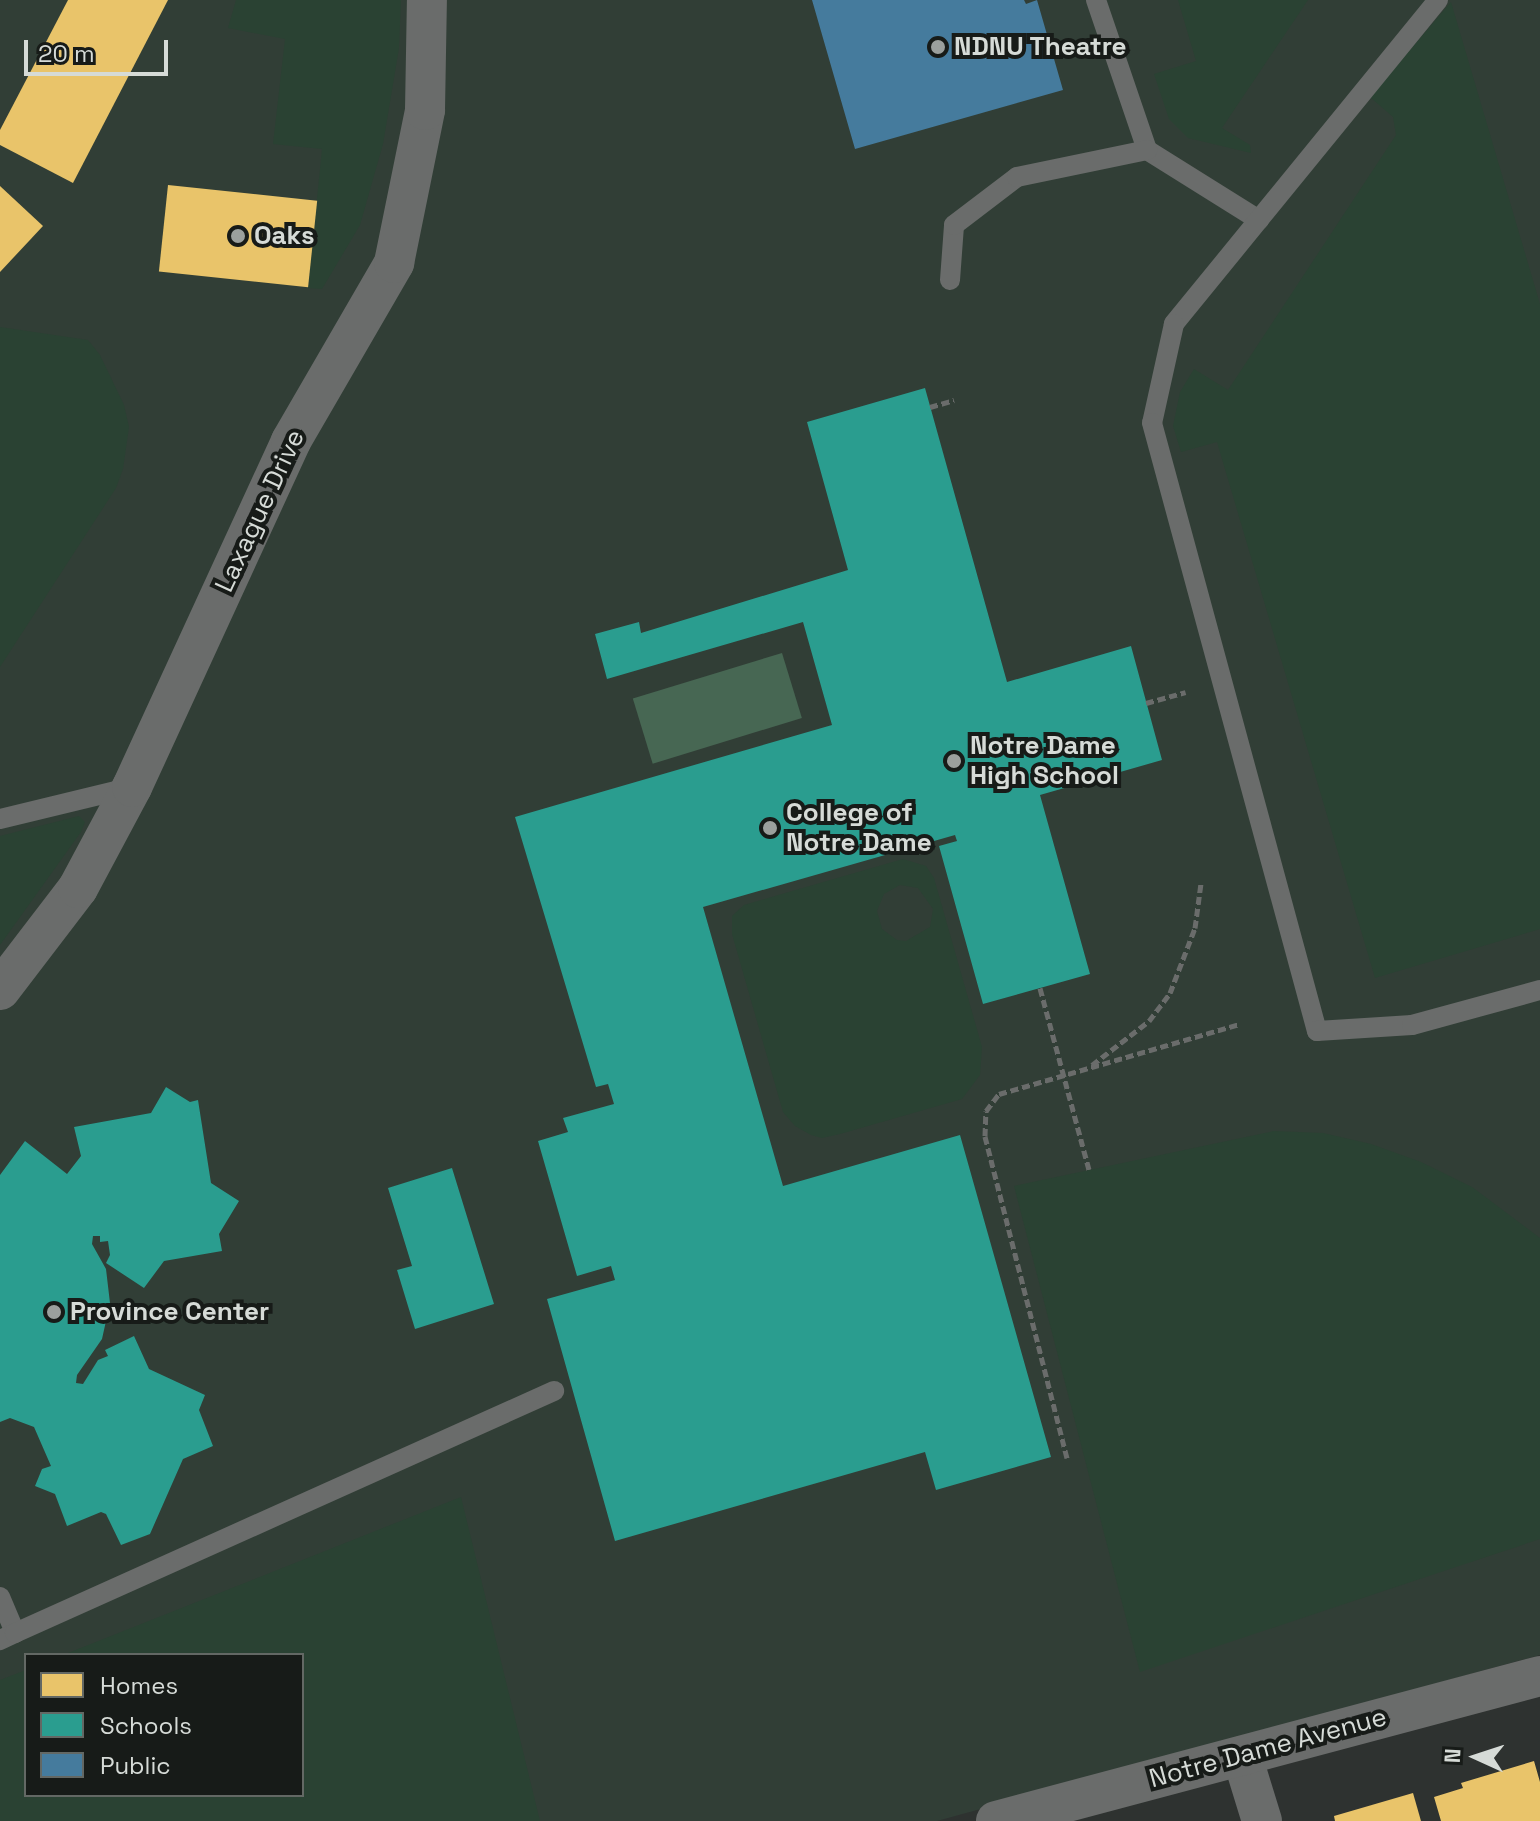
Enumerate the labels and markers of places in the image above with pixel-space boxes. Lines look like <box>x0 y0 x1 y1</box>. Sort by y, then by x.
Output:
place label: NDNU Theatre <box>954 31 1127 63</box>
marker: NDNU Theatre <box>929 38 947 56</box>
place label: Oaks <box>254 220 315 252</box>
marker: Oaks <box>229 227 247 245</box>
place label: Notre Dame High School <box>970 730 1119 792</box>
marker: Notre Dame High School <box>945 752 963 770</box>
place label: College of Notre Dame <box>786 797 932 858</box>
marker: College of Notre Dame <box>761 819 779 837</box>
place label: Province Center <box>70 1296 269 1328</box>
marker: Province Center <box>45 1303 63 1321</box>

